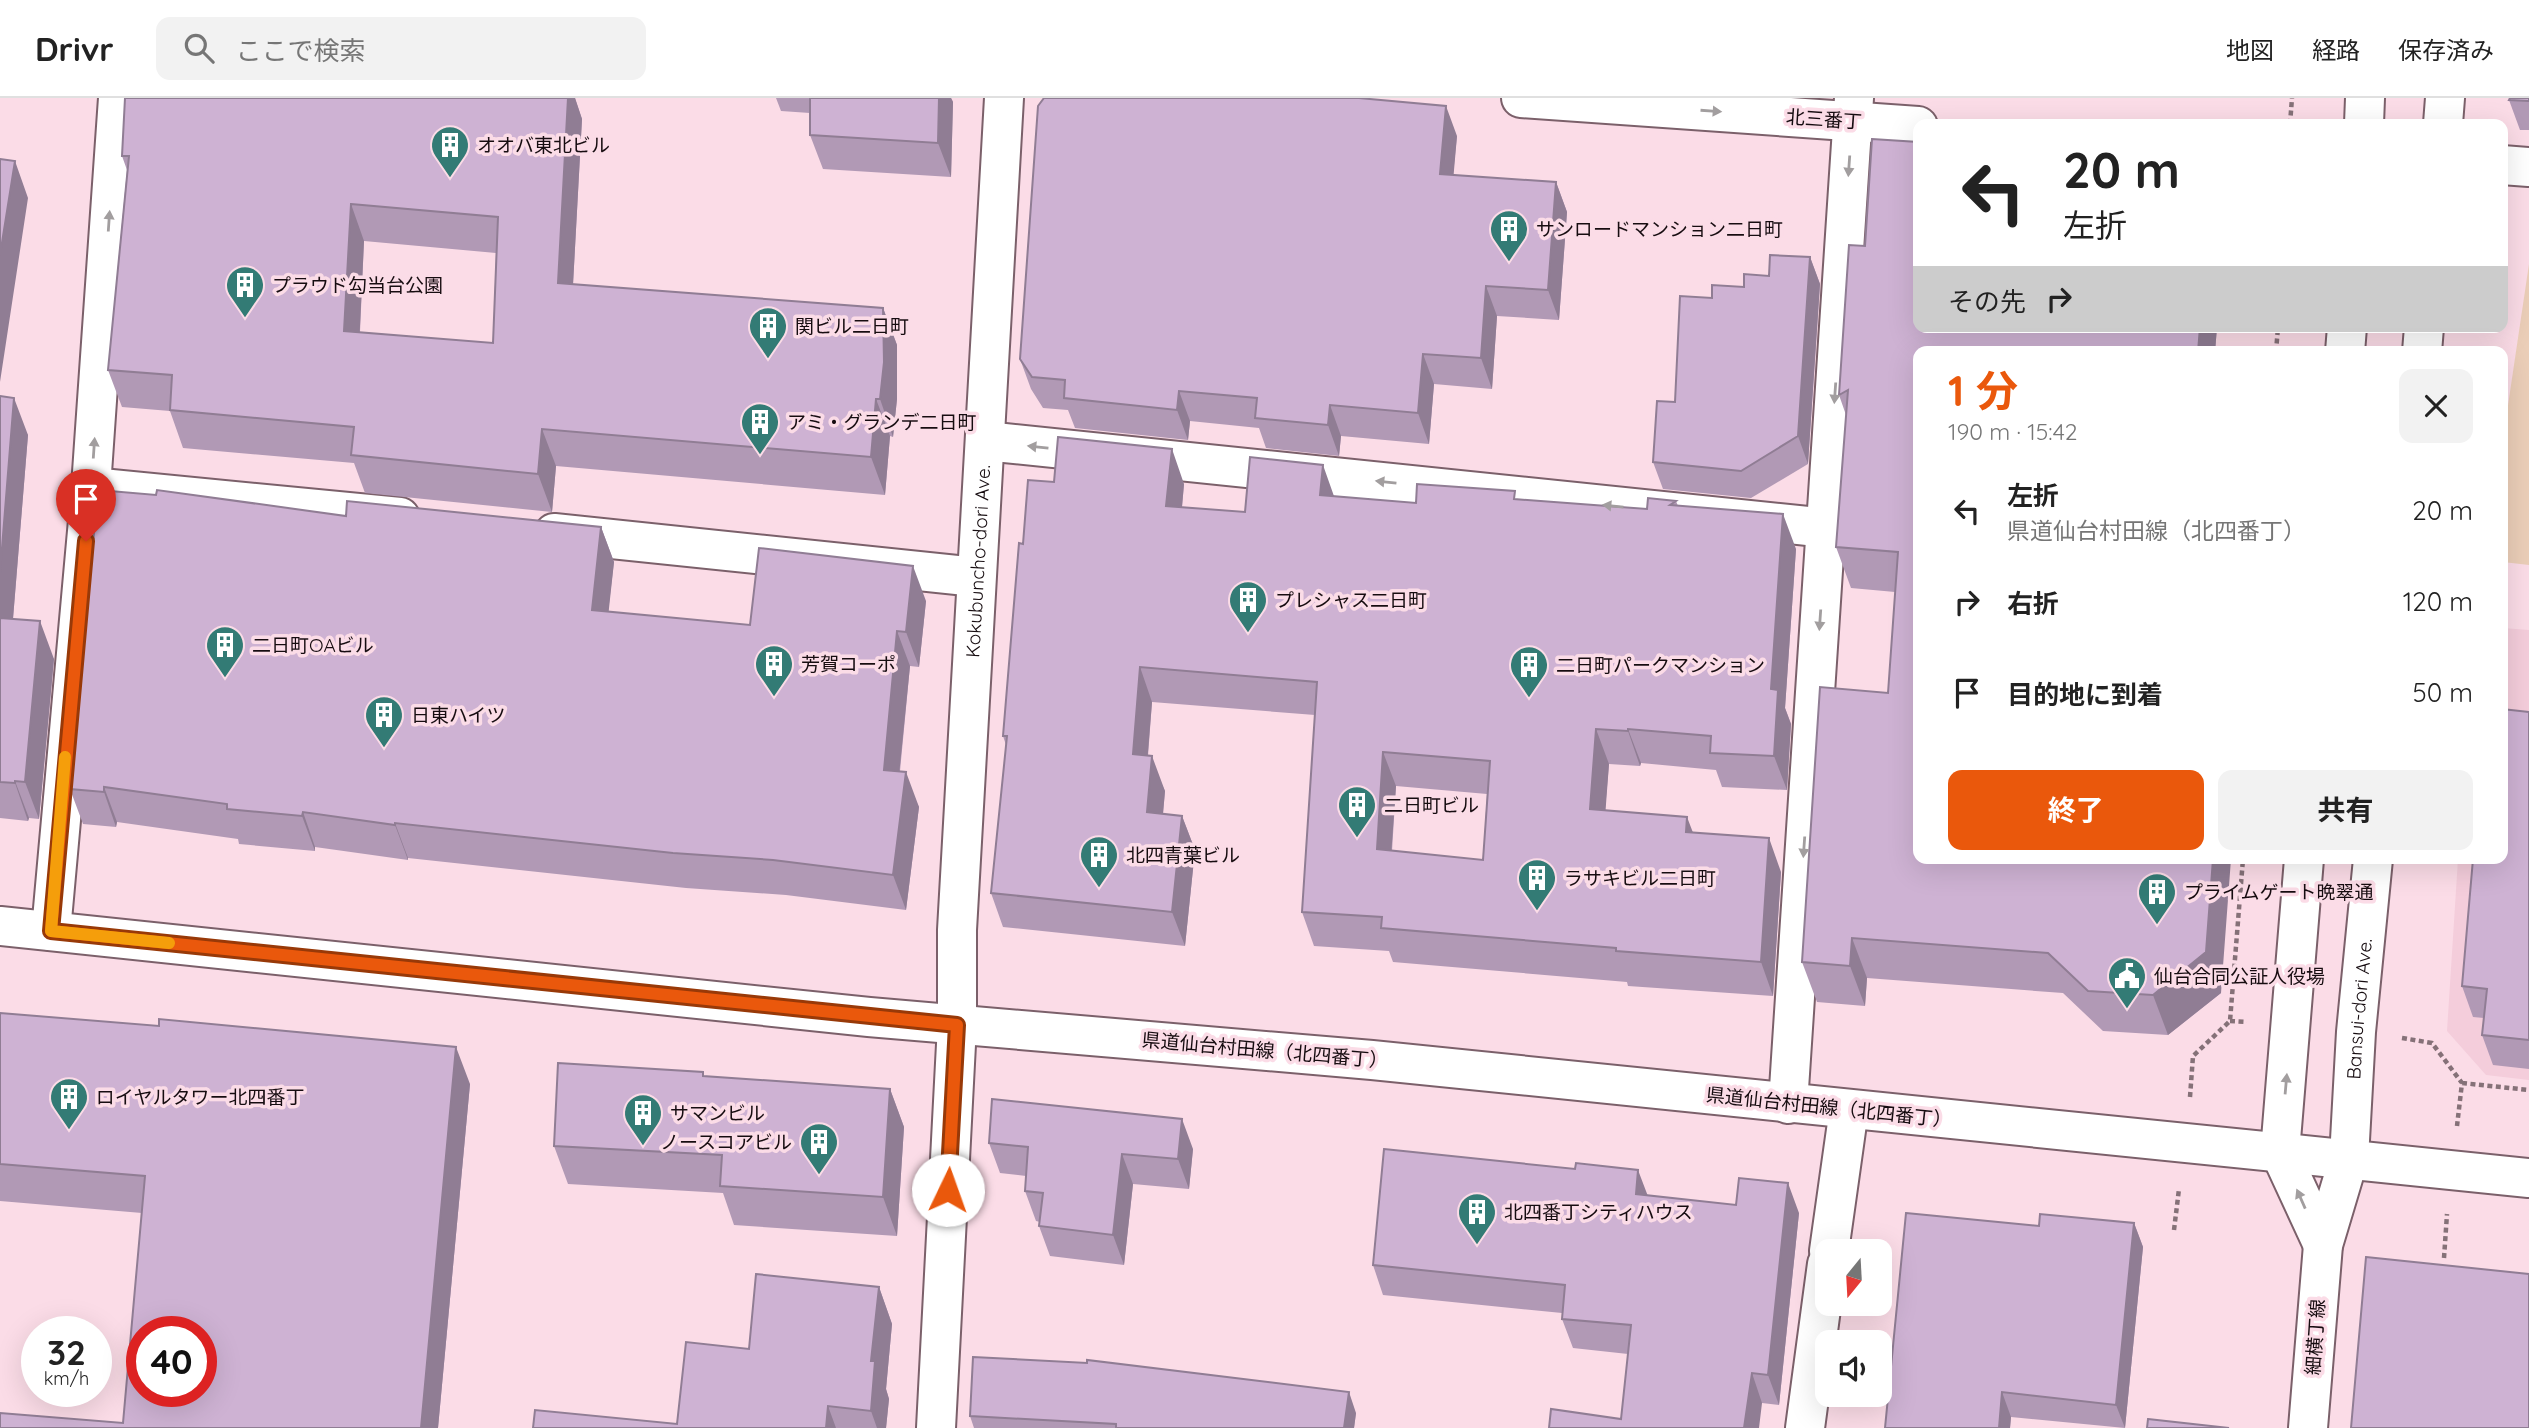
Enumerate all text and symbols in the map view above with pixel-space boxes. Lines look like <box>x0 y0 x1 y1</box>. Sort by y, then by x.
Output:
search box <box>156 17 646 80</box>
text: Drivr <box>35 28 114 69</box>
icon: search <box>180 29 218 67</box>
text: ここで検索 <box>236 34 366 67</box>
text: 地図 <box>2226 35 2274 65</box>
text: 経路 <box>2312 35 2360 65</box>
text: 保存済み <box>2398 35 2494 65</box>
street label: 北三番丁 <box>1785 104 1863 134</box>
one-way arrow <box>1700 106 1722 117</box>
building icon: オオバ東北ビル <box>429 124 471 179</box>
place label: オオバ東北ビル <box>477 133 610 157</box>
text: 20 m <box>2063 139 2180 200</box>
icon: left <box>1948 147 2039 238</box>
one-way arrow <box>1843 155 1854 177</box>
text: 左折 <box>2063 205 2127 245</box>
building icon: サンロードマンション二日町 <box>1488 208 1530 263</box>
one-way arrow <box>104 210 115 232</box>
place label: サンロードマンション二日町 <box>1536 217 1783 241</box>
building icon: プラウド勾当台公園 <box>224 264 266 319</box>
place label: プラウド勾当台公園 <box>272 273 443 297</box>
icon: right <box>2040 280 2078 318</box>
text: その先 <box>1948 285 2026 318</box>
building icon: 関ビル二日町 <box>747 305 789 360</box>
place label: 関ビル二日町 <box>795 314 909 338</box>
text: 1 分 <box>1948 364 2018 417</box>
button: close <box>2399 369 2473 443</box>
one-way arrow <box>1829 382 1840 404</box>
building icon: アミ・グランデ二日町 <box>739 401 781 456</box>
place label: アミ・グランデ二日町 <box>787 410 977 434</box>
text: 190 m · 15:42 <box>1948 417 2078 446</box>
one-way arrow <box>89 437 100 459</box>
one-way arrow <box>1027 441 1049 452</box>
street label: Kokubuncho-dori Ave. <box>960 464 995 658</box>
pin <box>56 469 116 541</box>
one-way arrow <box>1375 477 1397 488</box>
text: 左折 <box>2007 479 2059 512</box>
icon: arrive <box>67 480 105 518</box>
icon: left <box>1948 492 1986 530</box>
text: 20 m <box>2412 494 2473 527</box>
one-way arrow <box>1601 500 1623 511</box>
text: 県道仙台村田線（北四番丁） <box>2007 516 2306 545</box>
building icon: プレシャス二日町 <box>1227 579 1269 634</box>
icon: right <box>1948 583 1986 621</box>
text: 120 m <box>2403 585 2473 618</box>
text: 右折 <box>2007 587 2059 620</box>
place label: プレシャス二日町 <box>1275 588 1427 612</box>
one-way arrow <box>1814 609 1825 631</box>
building icon: 二日町OAビル <box>204 624 246 679</box>
place label: 二日町OAビル <box>252 633 374 657</box>
building icon: 芳賀コーポ <box>753 643 795 698</box>
building icon: 二日町パークマンション <box>1508 644 1550 699</box>
place label: 芳賀コーポ <box>801 652 896 676</box>
place label: 二日町パークマンション <box>1556 653 1765 677</box>
icon: arrive <box>1948 674 1986 712</box>
text: 50 m <box>2413 676 2473 709</box>
text: 目的地に到着 <box>2007 678 2163 711</box>
building icon: 日東ハイツ <box>363 694 405 749</box>
place label: 日東ハイツ <box>411 703 506 727</box>
button: 終了 <box>1948 770 2204 850</box>
button: 共有 <box>2218 770 2473 850</box>
building icon: 二日町ビル <box>1336 784 1378 839</box>
place label: 二日町ビル <box>1384 793 1479 817</box>
building icon: 北四青葉ビル <box>1078 834 1120 889</box>
one-way arrow <box>1799 836 1810 858</box>
place label: 北四青葉ビル <box>1126 843 1240 867</box>
building icon: ラサキビル二日町 <box>1516 857 1558 912</box>
place label: ラサキビル二日町 <box>1564 866 1716 890</box>
building icon: プライムゲート晩翠通 <box>2136 871 2178 926</box>
place label: プライムゲート晩翠通 <box>2184 880 2374 904</box>
street label: Bansui-dori Ave. <box>2341 937 2377 1080</box>
public building icon: 仙台合同公証人役場 <box>2106 955 2148 1010</box>
place label: 仙台合同公証人役場 <box>2154 964 2325 988</box>
street label: 県道仙台村田線（北四番丁） <box>1141 1027 1389 1073</box>
one-way arrow <box>2281 1073 2292 1095</box>
building icon: ロイヤルタワー北四番丁 <box>48 1076 90 1131</box>
street label: 県道仙台村田線（北四番丁） <box>1705 1082 1953 1132</box>
place label: ロイヤルタワー北四番丁 <box>96 1085 304 1109</box>
building icon: サマンビル <box>622 1092 664 1147</box>
place label: サマンビル <box>670 1101 765 1125</box>
building icon: ノースコアビル <box>798 1121 840 1176</box>
place label: ノースコアビル <box>660 1130 792 1154</box>
position arrow <box>911 1153 985 1227</box>
one-way arrow <box>2295 1188 2306 1209</box>
building icon: 北四番丁シティハウス <box>1456 1191 1498 1246</box>
place label: 北四番丁シティハウス <box>1504 1200 1693 1224</box>
north arrow <box>1815 1239 1892 1316</box>
map controls <box>1815 1239 1892 1407</box>
street label: 細横丁線 <box>2300 1298 2330 1376</box>
speed limit sign: 40 <box>126 1316 217 1407</box>
text: 32 <box>47 1330 86 1374</box>
button: sound <box>1815 1330 1892 1407</box>
text: km/h <box>44 1367 89 1390</box>

